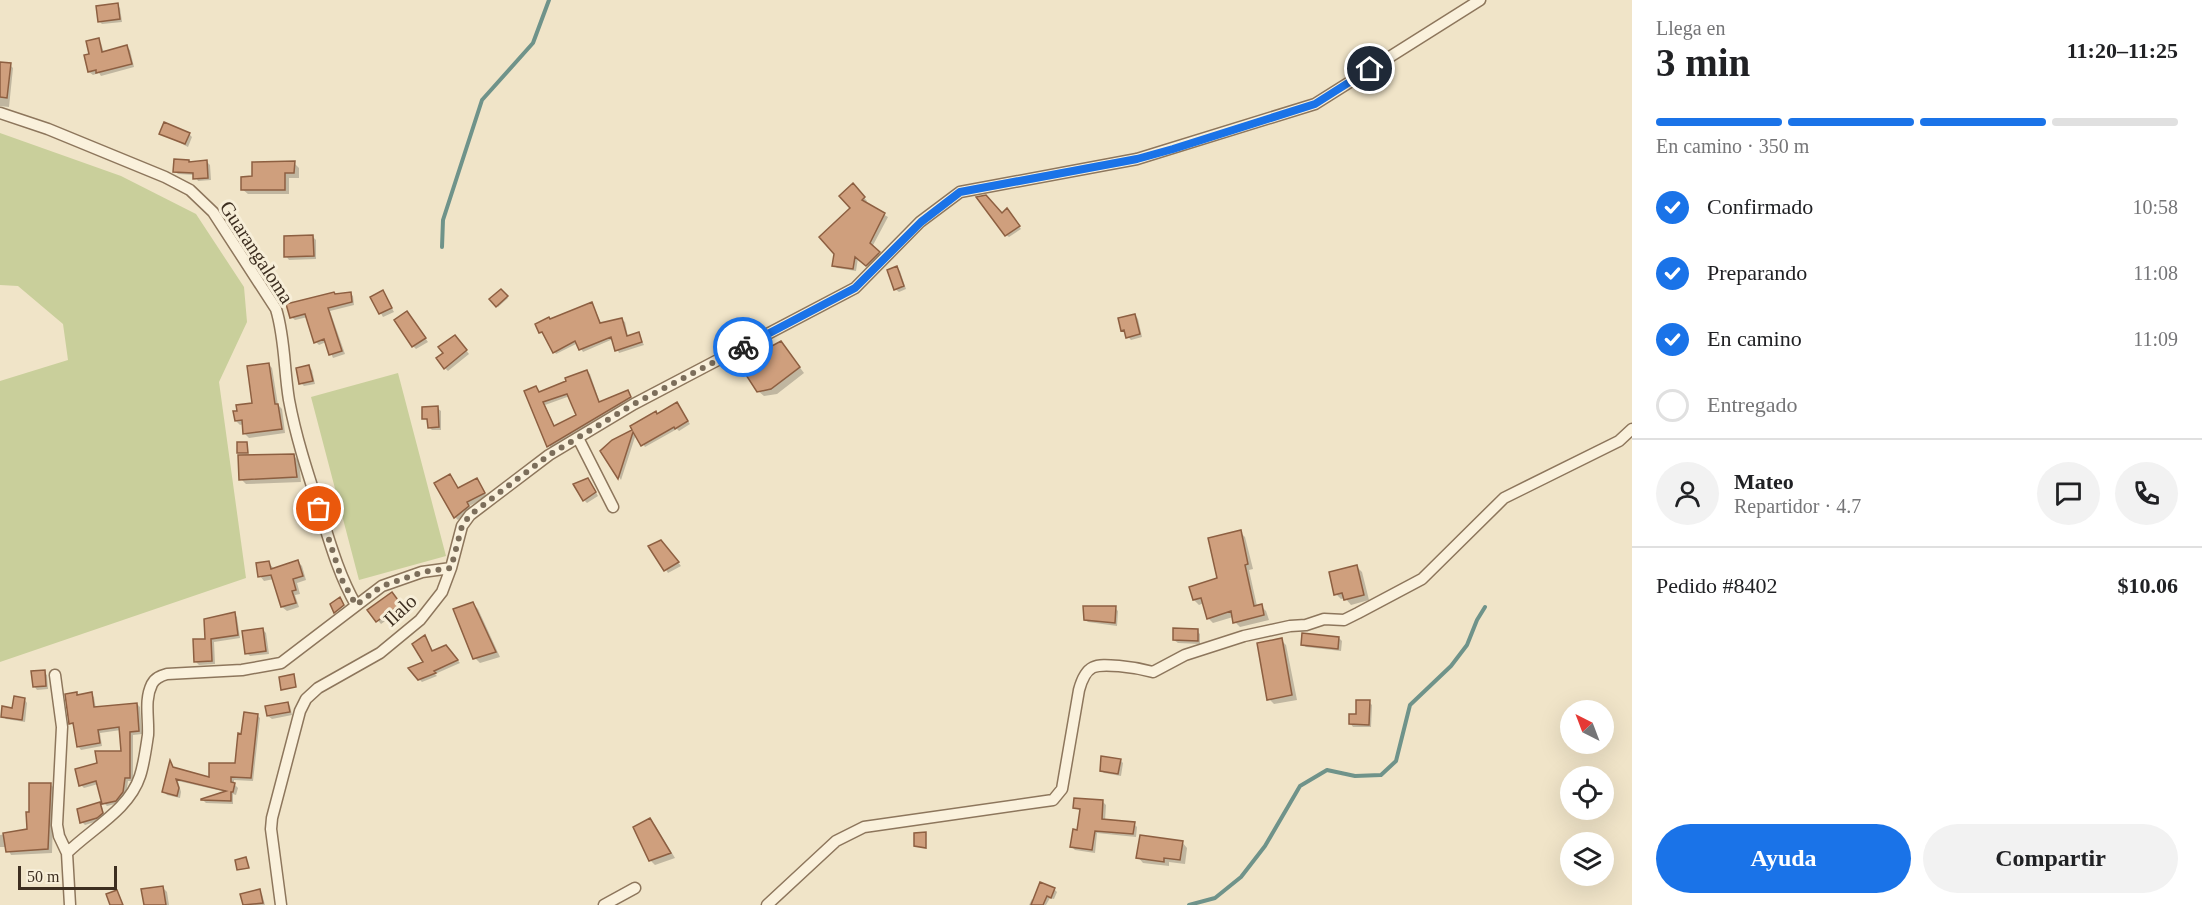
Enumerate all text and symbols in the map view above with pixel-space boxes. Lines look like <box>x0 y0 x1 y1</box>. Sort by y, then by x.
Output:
text: Llega en <box>1656 17 1725 39</box>
text: 11:20–11:25 <box>2067 38 2178 63</box>
text: 3 min <box>1656 41 1750 84</box>
pin <box>1344 43 1395 94</box>
icon: home <box>1353 52 1386 85</box>
text: En camino · 350 m <box>1656 135 1809 157</box>
icon: check <box>1656 191 1689 224</box>
text: Confirmado <box>1707 194 1813 219</box>
text: 10:58 <box>2132 196 2178 218</box>
street label: Guarangaloma <box>215 197 298 308</box>
icon: check <box>1656 257 1689 290</box>
text: Preparando <box>1707 260 1807 285</box>
text: 11:08 <box>2133 262 2178 284</box>
courier <box>713 317 773 377</box>
icon: check <box>1656 323 1689 356</box>
text: En camino <box>1707 326 1802 351</box>
text: 11:09 <box>2133 328 2178 350</box>
icon: bike <box>727 331 760 364</box>
text: Entregado <box>1707 392 1797 417</box>
button: person <box>1656 462 1719 525</box>
button: chat <box>2037 462 2100 525</box>
button: phone <box>2115 462 2178 525</box>
text: Mateo <box>1734 469 1794 494</box>
pin <box>293 483 344 534</box>
icon: bag <box>302 492 335 525</box>
text: Repartidor · 4.7 <box>1734 495 1861 517</box>
text: Pedido #8402 <box>1656 573 1778 598</box>
text: $10.06 <box>2118 573 2178 598</box>
street label: Ilalo <box>379 589 421 631</box>
north arrow <box>1560 700 1614 754</box>
map controls <box>1560 700 1614 886</box>
button: locate <box>1560 766 1614 820</box>
button: Ayuda <box>1656 824 1911 893</box>
button: Compartir <box>1923 824 2178 893</box>
button: layers <box>1560 832 1614 886</box>
scale bar <box>18 863 117 890</box>
text: 50 m <box>27 868 59 885</box>

